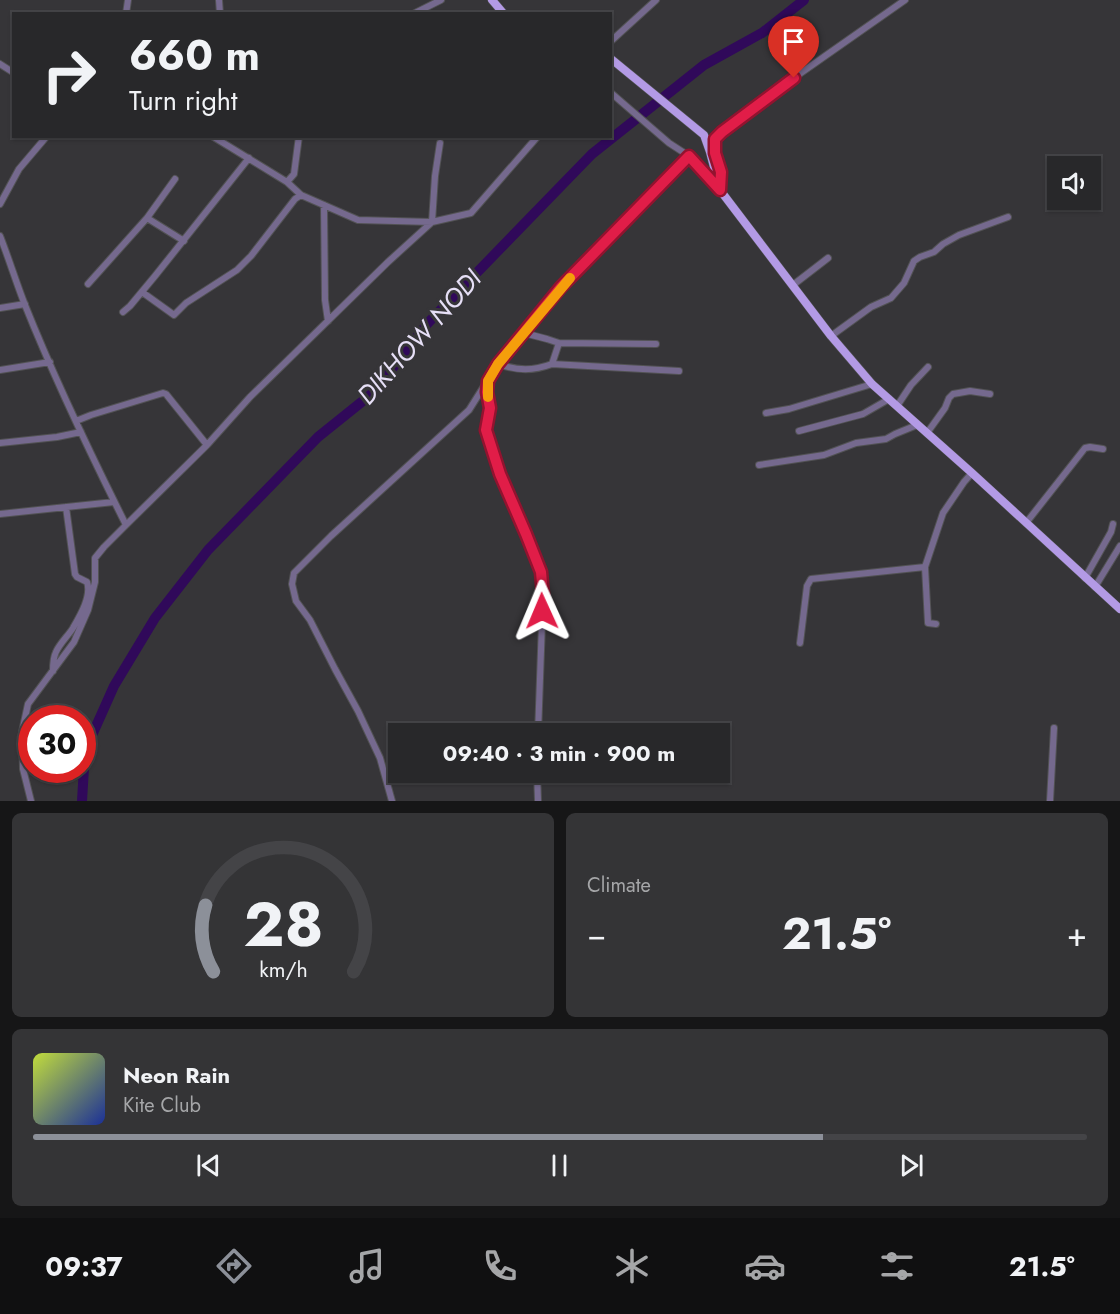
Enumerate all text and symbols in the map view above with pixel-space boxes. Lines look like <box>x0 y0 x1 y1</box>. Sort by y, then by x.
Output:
pin <box>768 16 819 78</box>
text: 660 m <box>129 25 260 86</box>
icon: arrive <box>777 25 810 58</box>
icon: right <box>30 36 108 114</box>
text: Turn right <box>129 81 237 120</box>
map controls <box>1047 156 1101 210</box>
button: sound <box>1047 156 1101 210</box>
water label: DIKHOW NODI <box>348 260 491 413</box>
position arrow <box>510 579 574 643</box>
speed limit sign: 30 <box>18 705 96 783</box>
text: 09:40 · 3 min · 900 m <box>443 737 675 769</box>
text: Climate <box>587 871 651 900</box>
text: 28 <box>243 879 323 969</box>
text: 21.5° <box>782 901 891 966</box>
text: − <box>587 911 606 958</box>
text: + <box>1067 911 1087 958</box>
text: km/h <box>259 954 307 985</box>
text: Neon Rain <box>123 1059 230 1091</box>
text: Kite Club <box>123 1091 201 1120</box>
icon: previous <box>192 1149 225 1182</box>
icon: pause <box>543 1149 576 1182</box>
icon: next <box>895 1149 928 1182</box>
icon: directions <box>213 1245 255 1287</box>
icon: music <box>346 1245 388 1287</box>
icon: phone <box>479 1245 521 1287</box>
icon: climate <box>611 1245 653 1287</box>
icon: car <box>744 1245 786 1287</box>
icon: filters <box>876 1245 918 1287</box>
text: 09:37 <box>45 1247 123 1286</box>
text: 21.5° <box>1009 1247 1075 1286</box>

